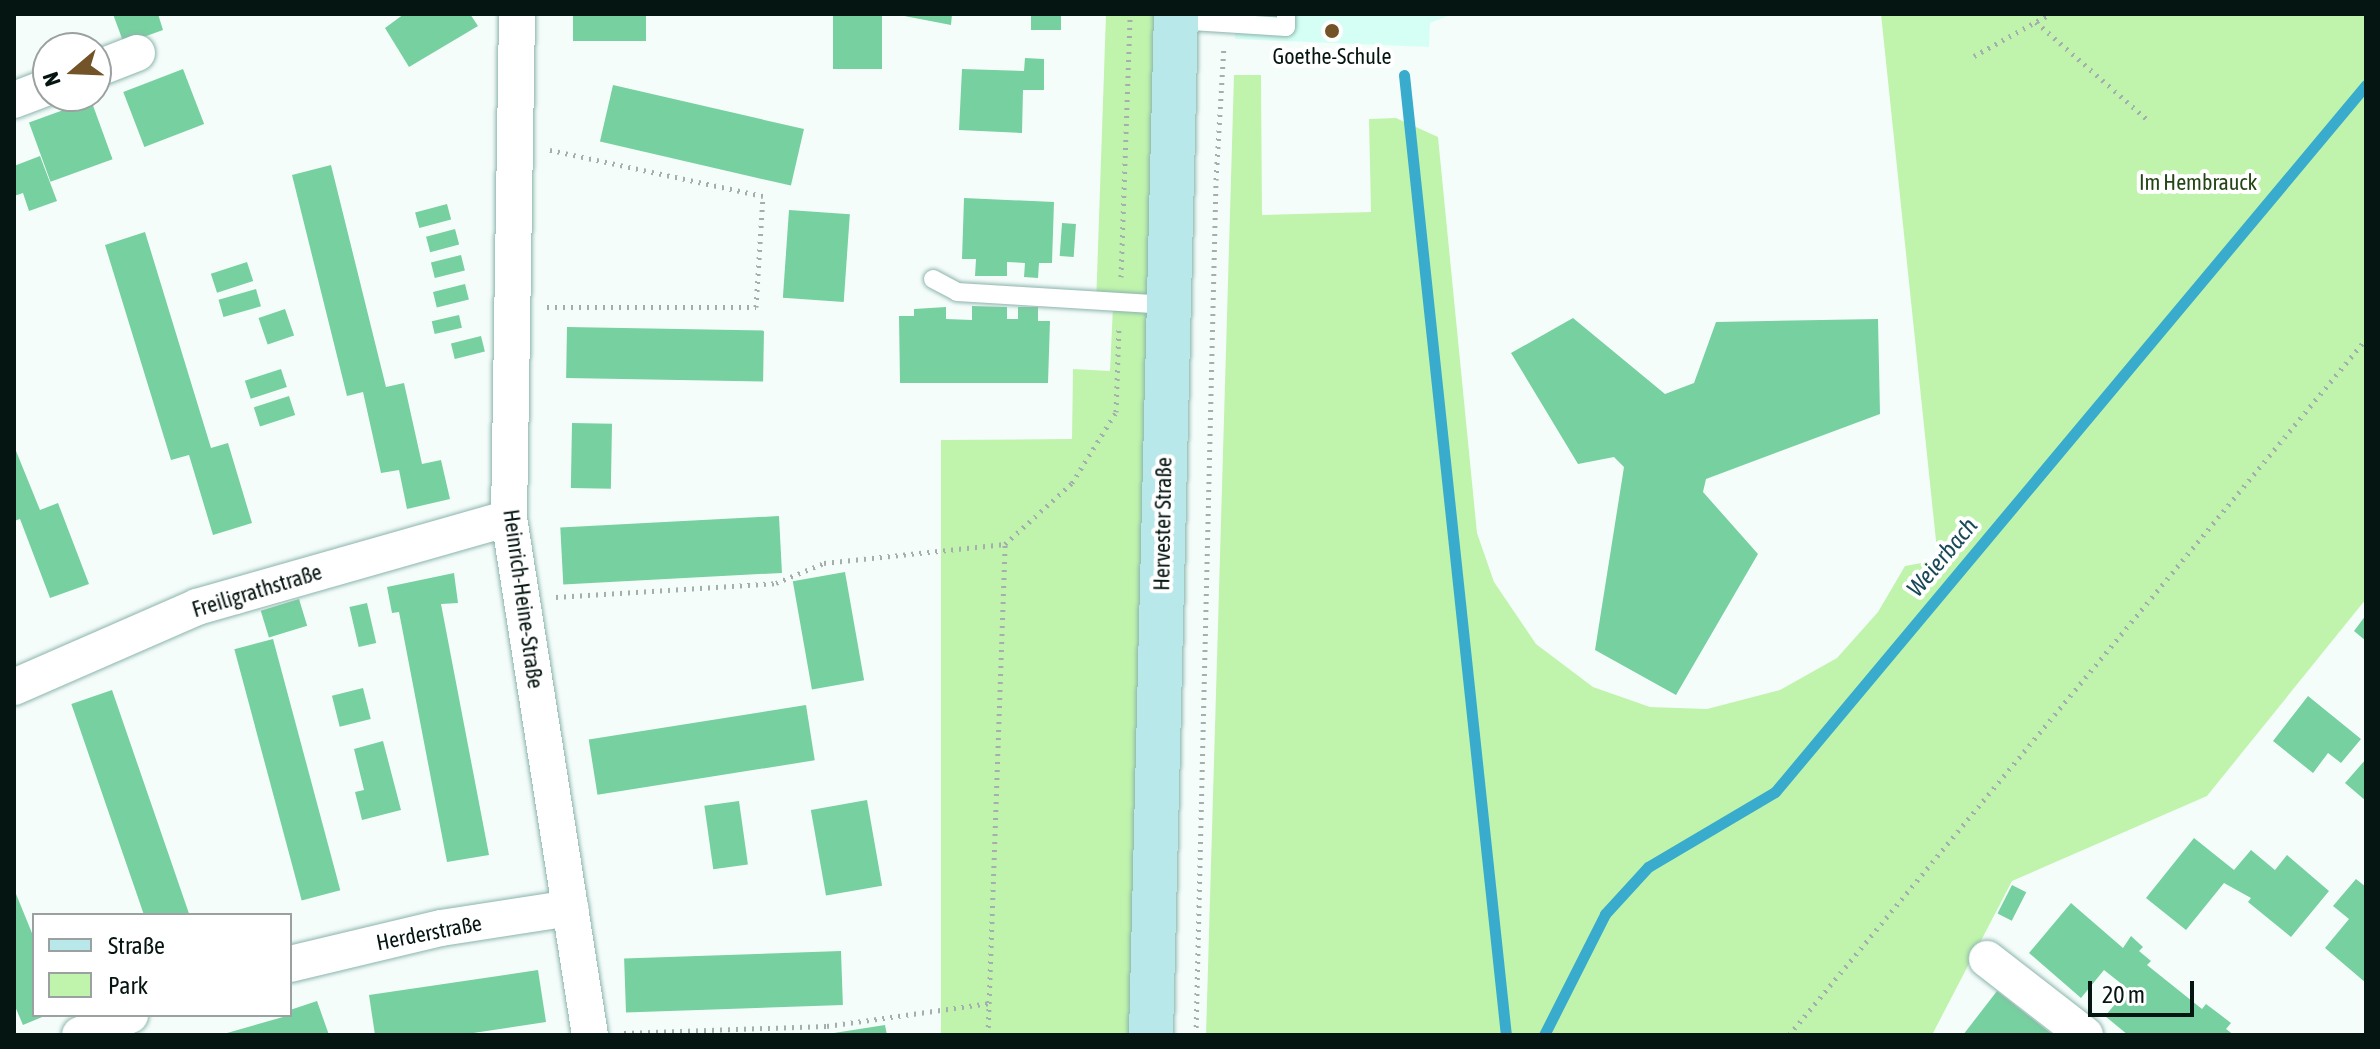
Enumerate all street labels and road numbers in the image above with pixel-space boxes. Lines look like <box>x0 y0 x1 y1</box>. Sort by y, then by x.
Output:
street label: Hervester Straße <box>1149 457 1177 591</box>
street label: Heinrich-Heine-Straße <box>497 508 549 690</box>
street label: Freiligrathstraße <box>189 559 325 623</box>
street label: Herderstraße <box>374 910 484 956</box>

